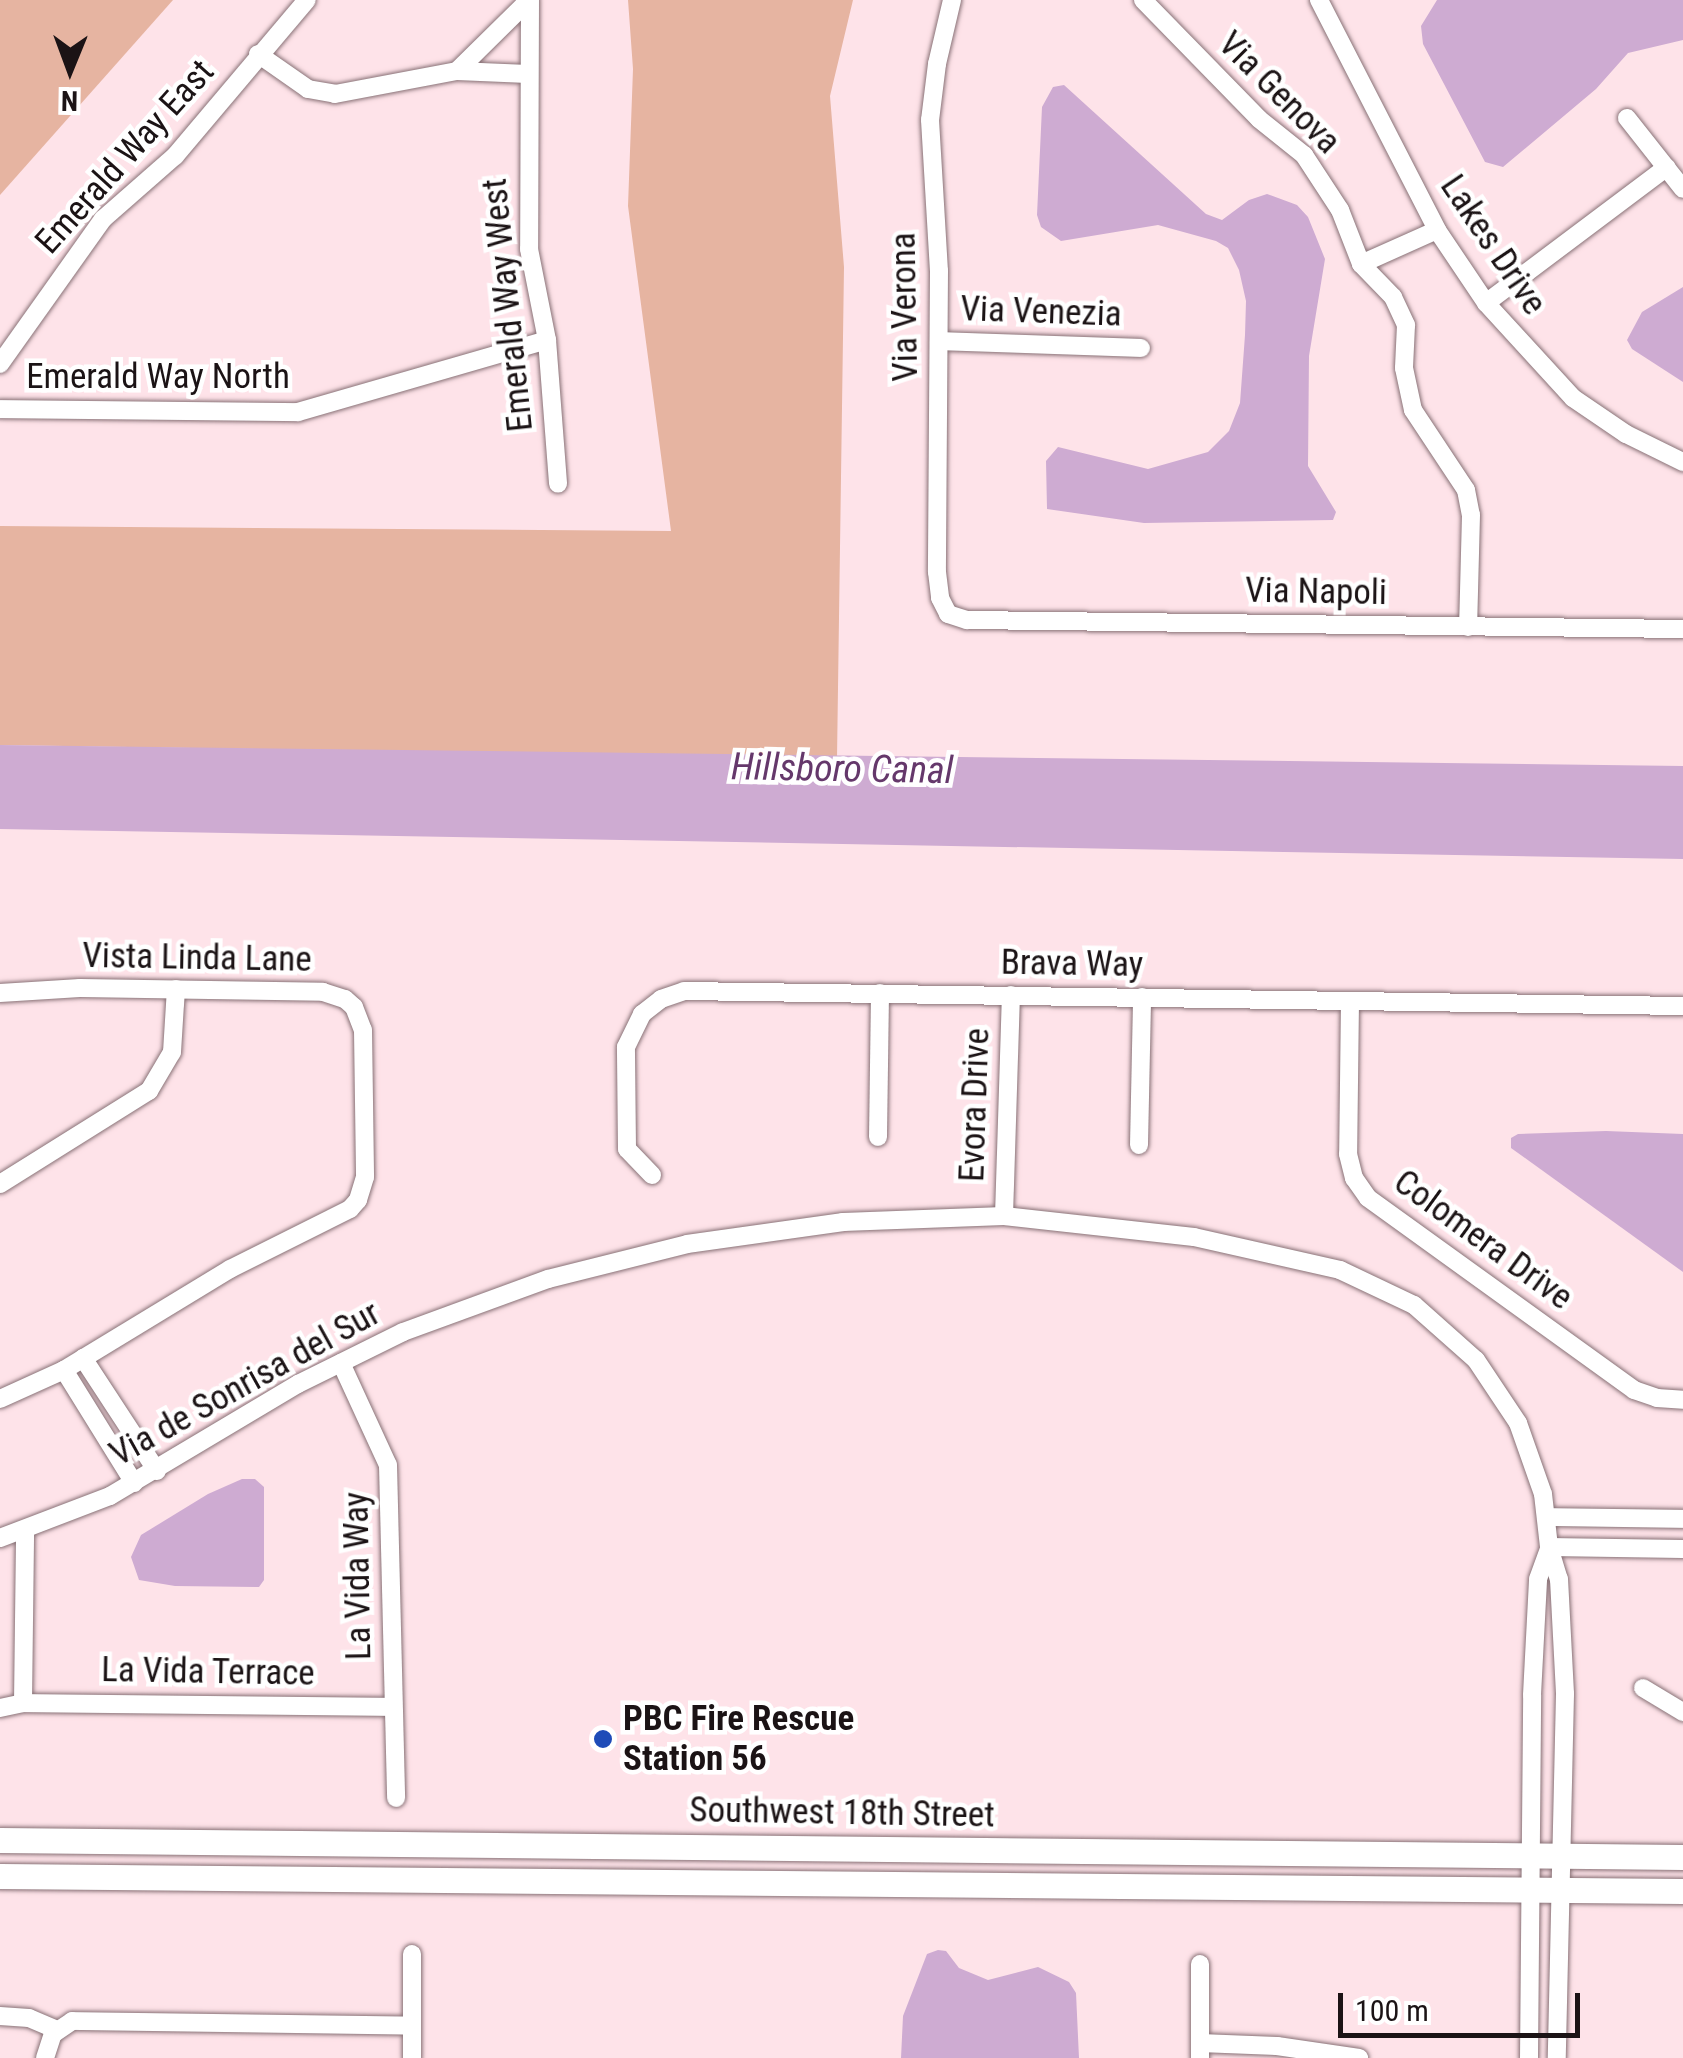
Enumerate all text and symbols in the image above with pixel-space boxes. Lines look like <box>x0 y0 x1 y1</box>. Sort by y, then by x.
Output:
north arrow <box>20 20 120 120</box>
street label: Via Genova <box>1209 23 1349 163</box>
street label: Emerald Way East <box>27 52 223 262</box>
text: N <box>61 84 78 117</box>
street label: Lakes Drive <box>1431 167 1555 323</box>
street label: Emerald Way West <box>474 176 542 434</box>
street label: Via Verona <box>883 232 927 382</box>
street label: Via Venezia <box>960 288 1122 336</box>
street label: Emerald Way North <box>26 356 290 398</box>
street label: Via Napoli <box>1245 570 1387 614</box>
water label: Hillsboro Canal <box>730 744 954 794</box>
street label: Vista Linda Lane <box>82 935 312 981</box>
street label: Brava Way <box>1000 942 1144 986</box>
street label: Evora Drive <box>951 1027 999 1183</box>
street label: Colomera Drive <box>1386 1161 1580 1319</box>
street label: Via de Sonrisa del Sur <box>103 1292 387 1476</box>
street label: La Vida Way <box>336 1491 380 1661</box>
street label: La Vida Terrace <box>101 1649 315 1695</box>
place label: PBC Fire Rescue Station 56 <box>623 1698 854 1780</box>
marker: PBC Fire Rescue Station 56 <box>592 1728 614 1750</box>
street label: Southwest 18th Street <box>689 1789 995 1837</box>
scale bar <box>1343 1973 1586 2035</box>
text: 100 m <box>1355 1993 1429 2028</box>

